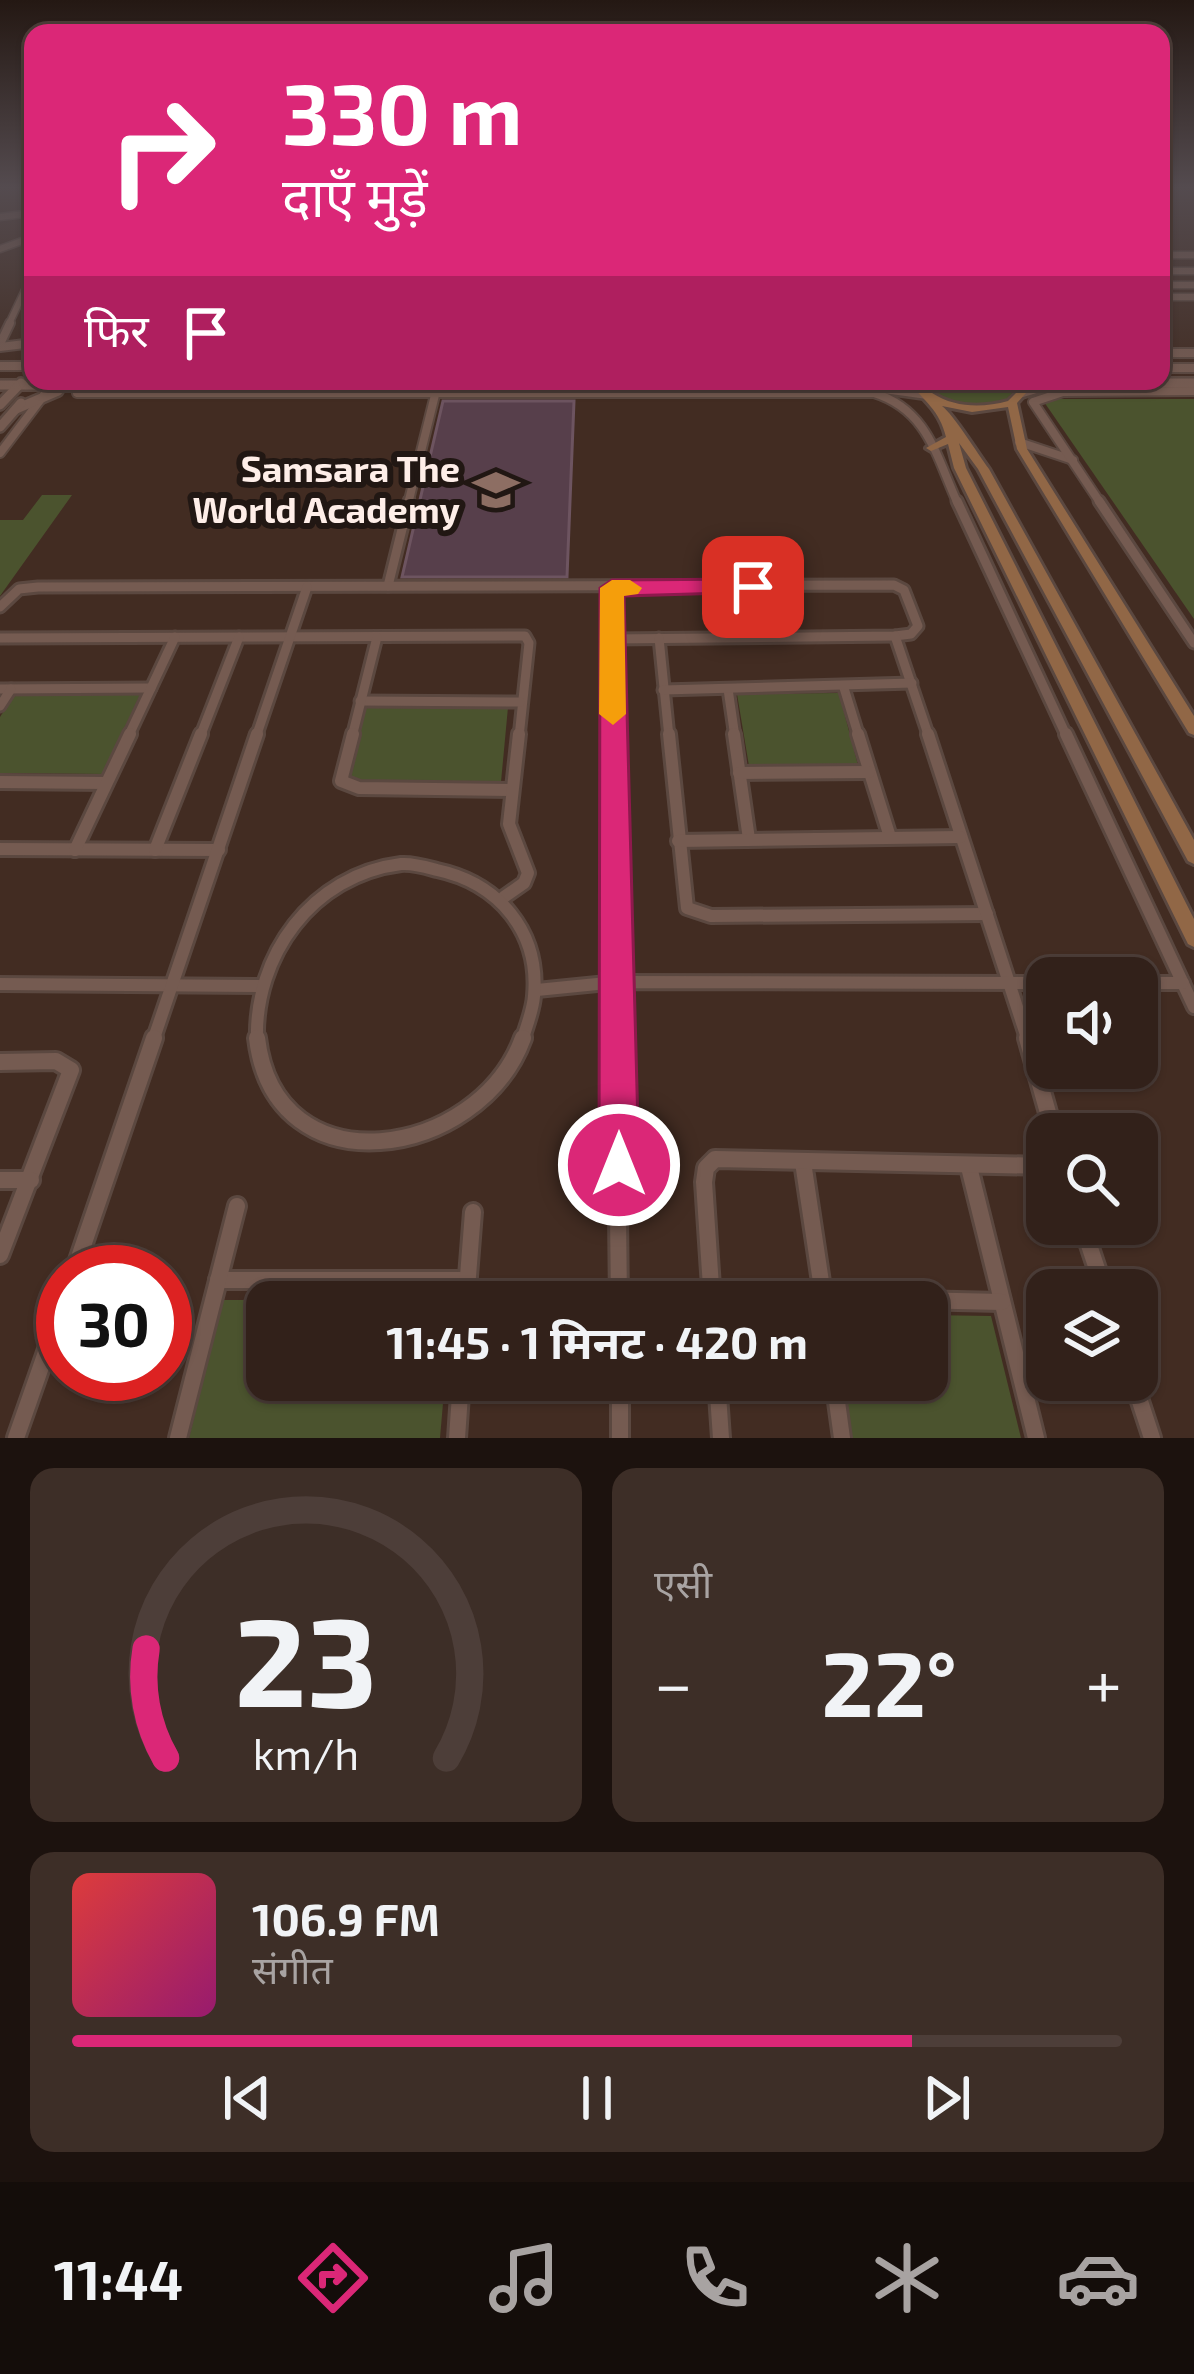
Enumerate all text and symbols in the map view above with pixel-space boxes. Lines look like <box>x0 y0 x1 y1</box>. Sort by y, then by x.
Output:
text: 330 m <box>282 61 522 162</box>
icon: right <box>84 72 240 228</box>
text: दाएँ मुड़ें <box>282 163 428 228</box>
icon: arrive <box>173 300 239 366</box>
text: फिर <box>84 302 149 356</box>
place label: Samsara The World Academy <box>192 446 461 531</box>
school or university icon: Samsara The World Academy <box>471 465 521 515</box>
pin <box>702 536 804 638</box>
icon: arrive <box>720 554 786 620</box>
map controls <box>1026 957 1158 1401</box>
button: sound <box>1026 957 1158 1089</box>
position arrow <box>556 1102 682 1228</box>
button: search <box>1026 1113 1158 1245</box>
speed limit sign: 30 <box>36 1245 192 1401</box>
button: layers <box>1026 1269 1158 1401</box>
text: 11:45 · 1 मिनट · 420 m <box>386 1314 808 1368</box>
text: एसी <box>654 1559 712 1606</box>
text: 23 <box>234 1582 378 1732</box>
text: 22° <box>821 1627 957 1735</box>
text: − <box>654 1642 693 1721</box>
text: + <box>1086 1642 1122 1721</box>
text: km/h <box>253 1727 359 1779</box>
text: 106.9 FM <box>252 1891 440 1945</box>
text: संगीत <box>252 1945 333 1992</box>
icon: previous <box>214 2065 280 2131</box>
icon: pause <box>564 2065 630 2131</box>
icon: next <box>914 2065 980 2131</box>
icon: directions <box>291 2236 375 2320</box>
icon: music <box>482 2236 566 2320</box>
icon: phone <box>673 2236 757 2320</box>
icon: climate <box>865 2236 949 2320</box>
icon: car <box>1056 2236 1140 2320</box>
text: 11:44 <box>54 2246 183 2311</box>

